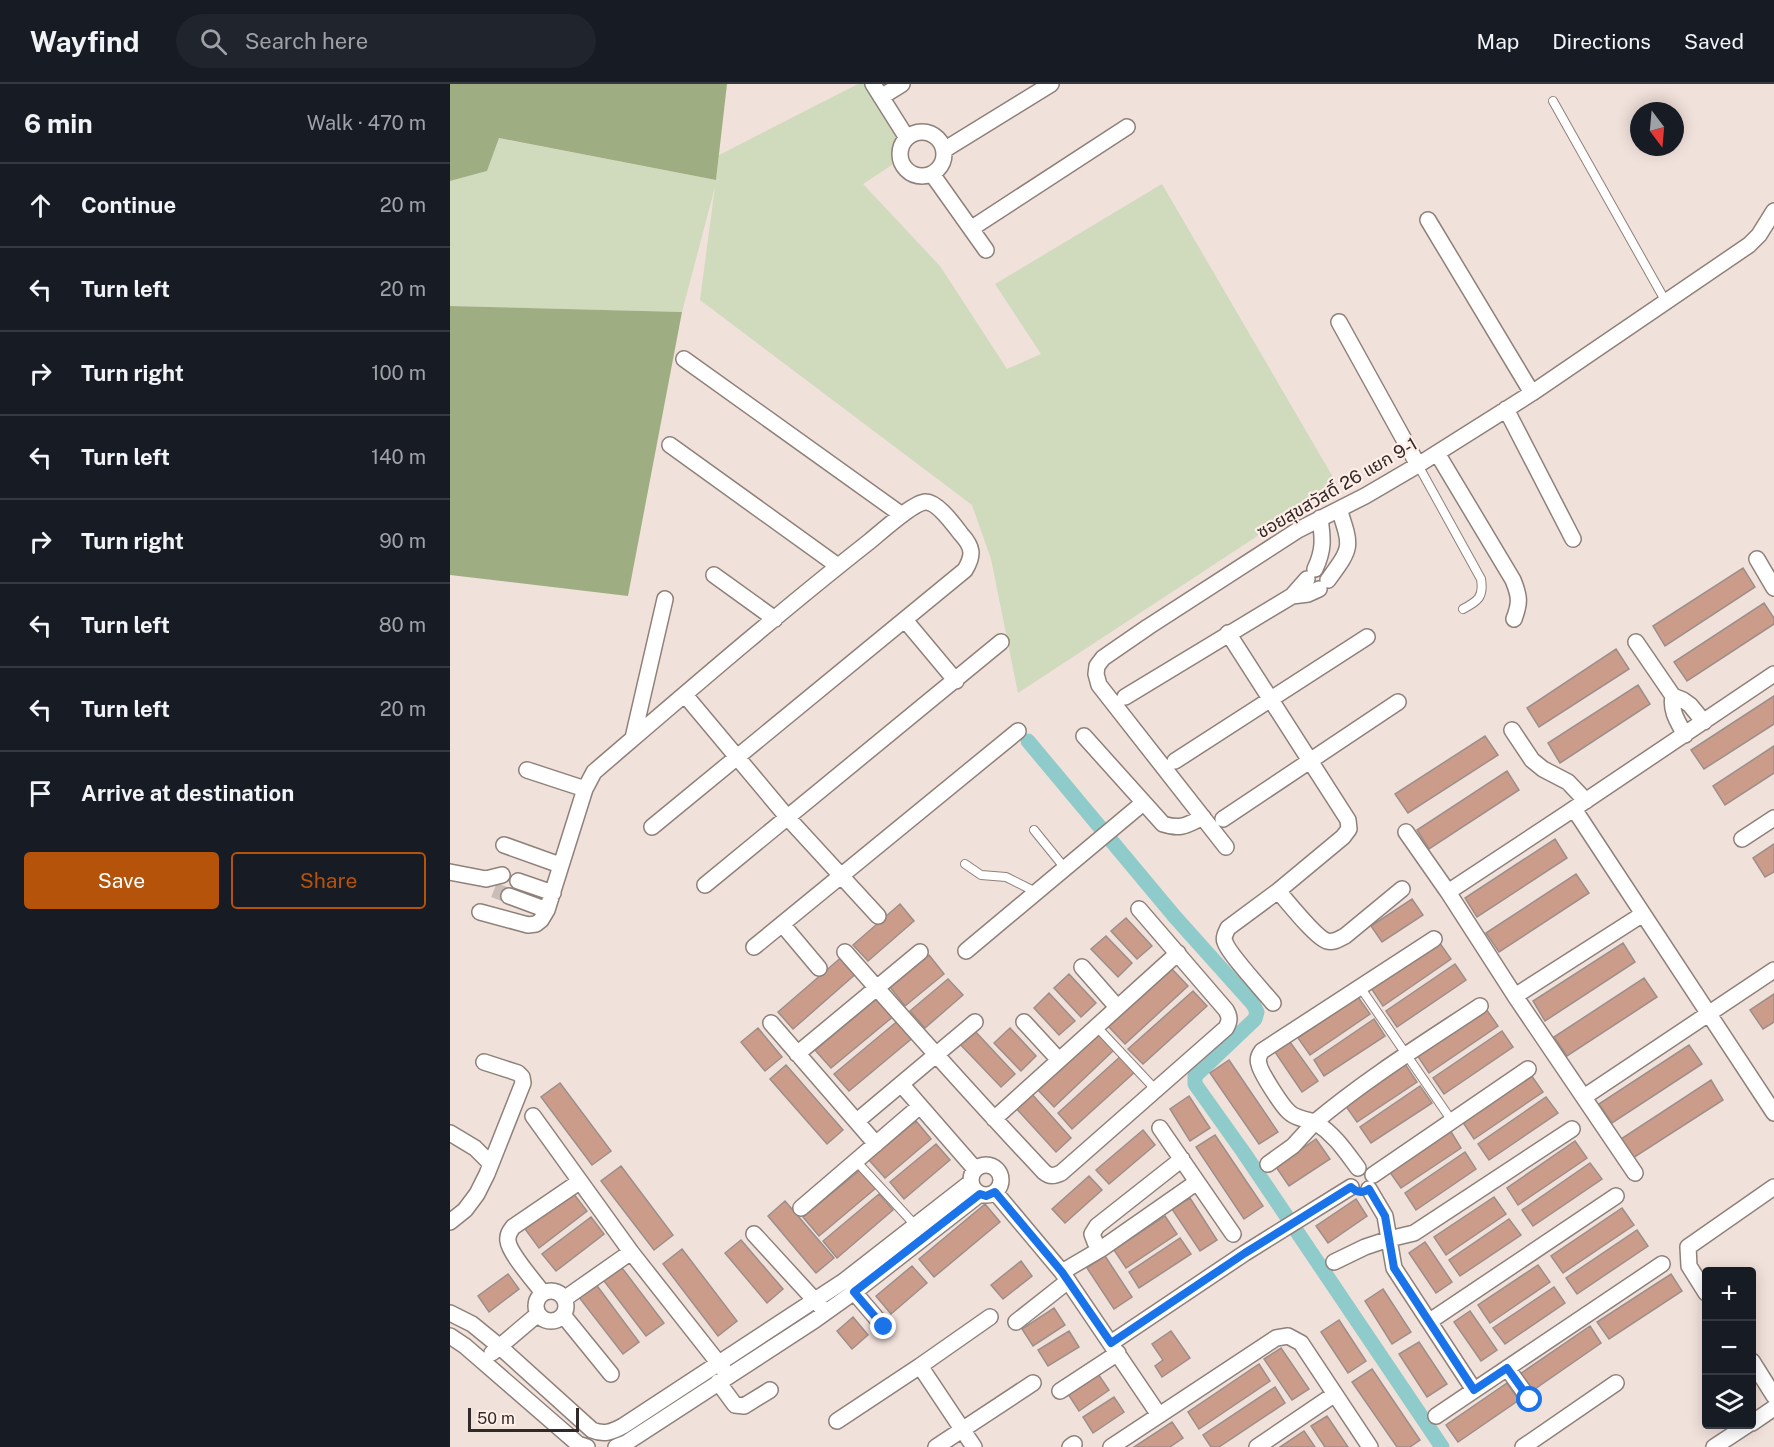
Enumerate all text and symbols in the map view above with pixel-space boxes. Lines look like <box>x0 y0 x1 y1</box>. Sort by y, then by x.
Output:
search box <box>176 14 596 68</box>
text: Wayfind <box>30 25 140 58</box>
icon: search <box>197 25 230 58</box>
text: Search here <box>245 28 368 54</box>
text: Map <box>1477 29 1519 54</box>
text: Directions <box>1552 29 1651 54</box>
text: Saved <box>1684 29 1744 54</box>
north arrow <box>1630 102 1684 156</box>
text: 6 min <box>24 108 93 139</box>
text: Walk · 470 m <box>307 111 426 135</box>
icon: ahead <box>24 189 57 222</box>
text: Continue <box>81 192 176 218</box>
text: 20 m <box>380 193 426 217</box>
icon: left <box>24 273 57 306</box>
text: Turn left <box>81 276 170 302</box>
text: 20 m <box>380 277 426 301</box>
icon: right <box>24 357 57 390</box>
text: Turn right <box>81 360 184 386</box>
text: 100 m <box>371 361 426 385</box>
street label: ซอยสุขสวัสดิ์ 26 แยก 9-1 <box>1253 433 1421 543</box>
icon: left <box>24 441 57 474</box>
text: Turn left <box>81 444 170 470</box>
text: 140 m <box>371 445 426 469</box>
icon: right <box>24 525 57 558</box>
text: Turn right <box>81 528 184 554</box>
text: 90 m <box>379 529 426 553</box>
icon: left <box>24 609 57 642</box>
text: Turn left <box>81 612 170 638</box>
text: 80 m <box>379 613 426 637</box>
icon: left <box>24 693 57 726</box>
text: Turn left <box>81 696 170 722</box>
text: 20 m <box>380 697 426 721</box>
icon: arrive <box>24 777 57 810</box>
text: Arrive at destination <box>81 780 294 806</box>
button: Save <box>24 852 219 909</box>
button: Share <box>231 852 426 909</box>
map controls <box>1702 1267 1756 1429</box>
button: + <box>1702 1267 1756 1321</box>
route end <box>870 1313 896 1339</box>
button: − <box>1702 1321 1756 1375</box>
button: layers <box>1702 1375 1756 1429</box>
route start <box>1516 1386 1542 1412</box>
scale bar <box>468 1405 579 1432</box>
text: 50 m <box>477 1409 515 1428</box>

